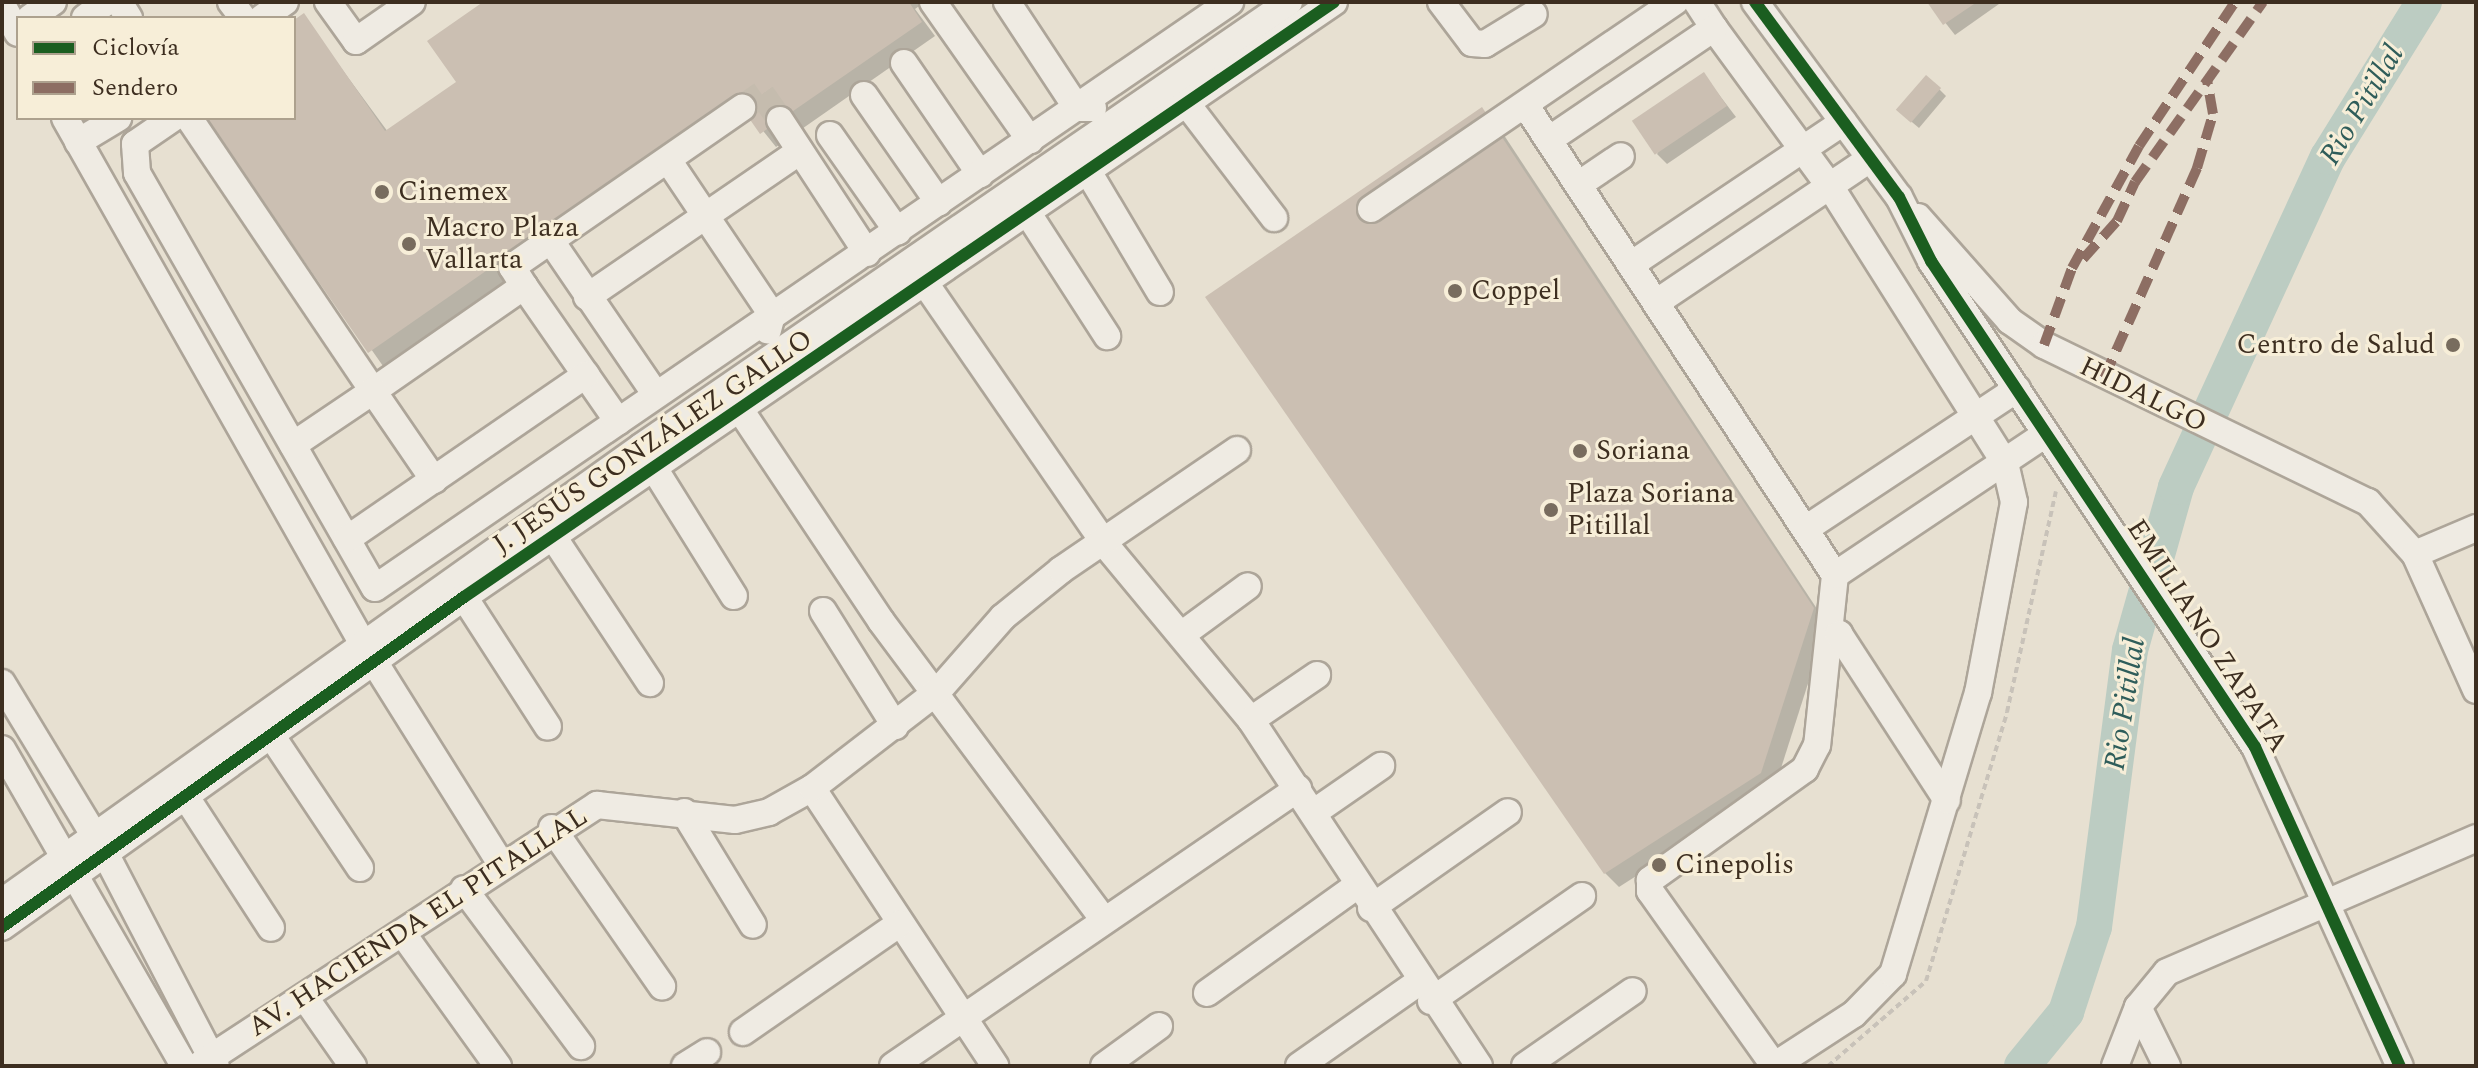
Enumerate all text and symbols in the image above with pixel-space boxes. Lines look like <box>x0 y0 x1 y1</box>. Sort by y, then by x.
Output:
legend <box>16 16 296 120</box>
text: Ciclovía <box>92 30 179 66</box>
water label: Rio Pitillal <box>2312 39 2412 171</box>
text: Sendero <box>92 70 178 106</box>
place label: Cinemex <box>398 175 508 209</box>
marker: Cinemex <box>373 183 391 201</box>
place label: Macro Plaza Vallarta <box>425 211 579 277</box>
marker: Macro Plaza Vallarta <box>400 235 418 253</box>
place label: Coppel <box>1471 274 1560 308</box>
marker: Coppel <box>1446 282 1464 300</box>
street label: J. JESÚS GONZÁLEZ GALLO <box>487 322 819 562</box>
place label: Centro de Salud <box>2237 328 2435 362</box>
marker: Centro de Salud <box>2442 334 2464 356</box>
street label: HIDALGO <box>2074 350 2212 440</box>
place label: Soriana <box>1596 434 1690 468</box>
marker: Soriana <box>1571 442 1589 460</box>
place label: Plaza Soriana Pitillal <box>1567 477 1735 543</box>
marker: Plaza Soriana Pitillal <box>1542 501 1560 519</box>
street label: EMILIANO ZAPATA <box>2119 513 2295 759</box>
water label: Rio Pitillal <box>2097 635 2153 773</box>
street label: AV. HACIENDA EL PITALLAL <box>242 800 594 1044</box>
place label: Cinepolis <box>1675 848 1794 882</box>
marker: Cinepolis <box>1650 856 1668 874</box>

